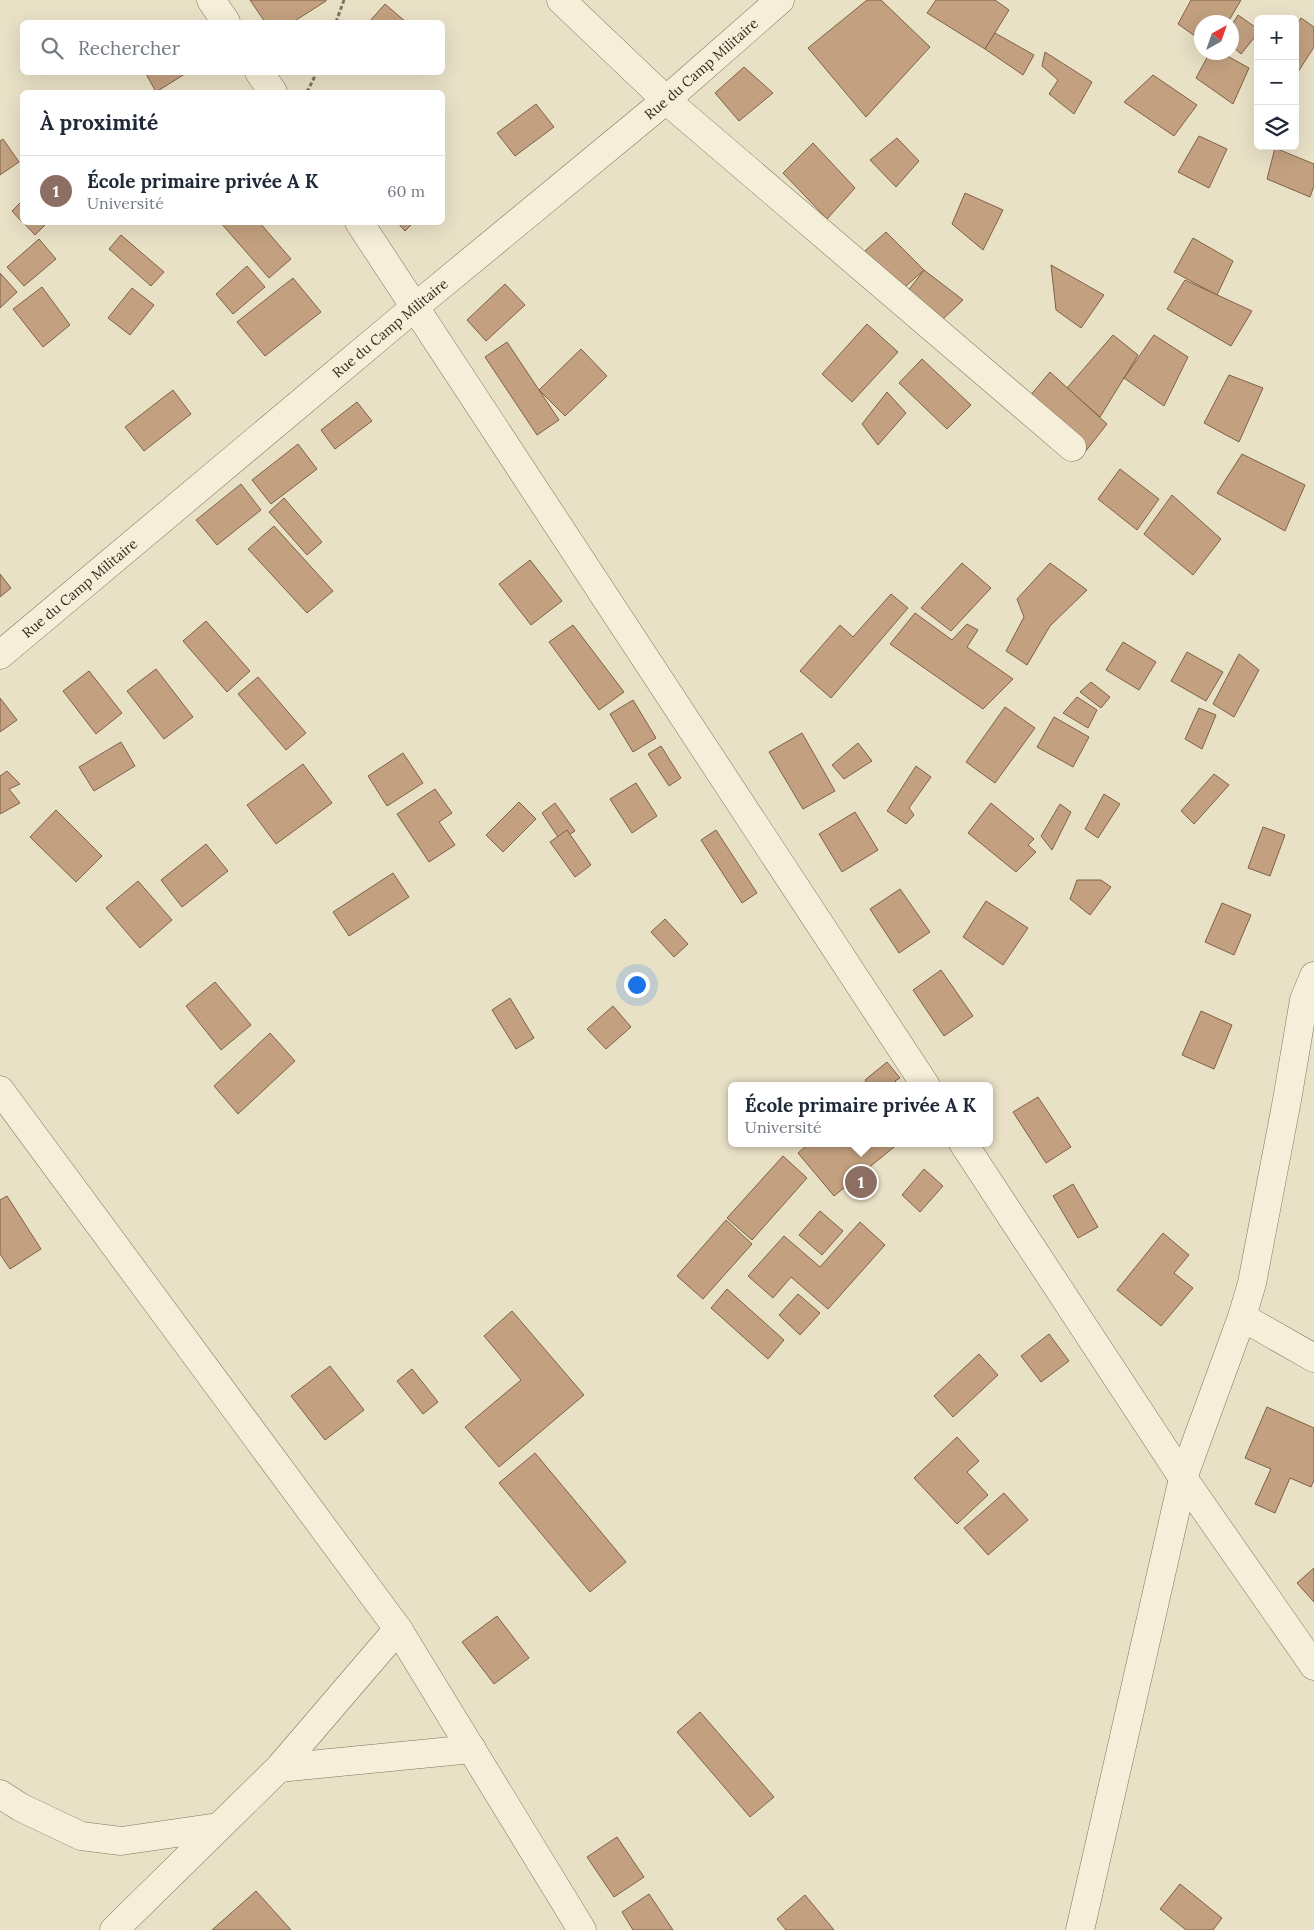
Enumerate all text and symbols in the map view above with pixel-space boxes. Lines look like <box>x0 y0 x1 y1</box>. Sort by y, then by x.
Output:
street label: Rue du Camp Militaire <box>640 14 762 123</box>
north arrow <box>1194 15 1239 60</box>
map controls <box>1254 15 1299 150</box>
button: + <box>1254 15 1299 60</box>
search box <box>20 20 445 75</box>
icon: search <box>38 34 66 62</box>
text: Rechercher <box>78 36 180 60</box>
button: − <box>1254 60 1299 105</box>
button: layers <box>1254 105 1299 150</box>
text: À proximité <box>40 109 158 136</box>
text: École primaire privée A K <box>87 169 318 193</box>
text: 1 <box>53 181 59 201</box>
text: 60 m <box>387 181 425 201</box>
text: Université <box>87 193 164 213</box>
street label: Rue du Camp Militaire <box>329 274 452 382</box>
street label: Rue du Camp Militaire <box>18 534 141 642</box>
your location <box>624 972 650 998</box>
popup <box>728 1082 993 1147</box>
text: École primaire privée A K <box>745 1093 976 1117</box>
text: Université <box>745 1117 822 1137</box>
pin: 1 <box>845 1163 877 1201</box>

